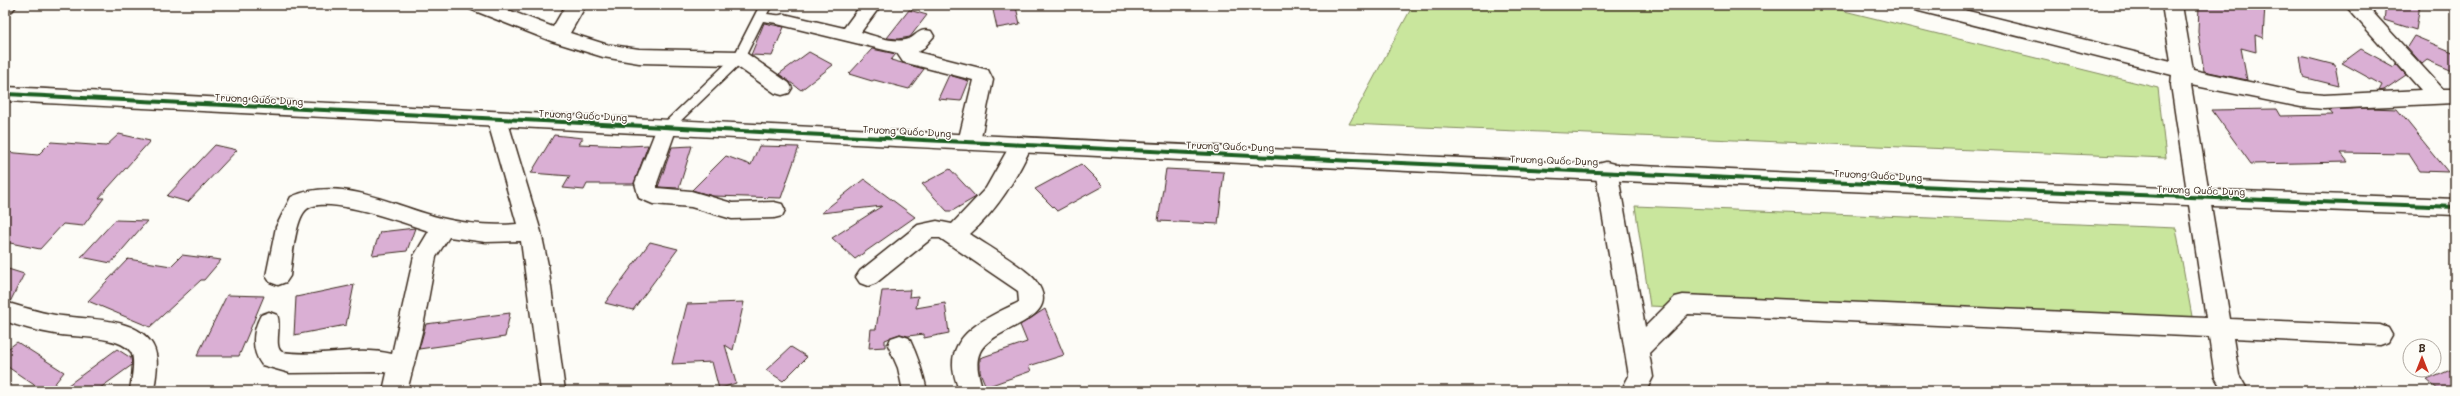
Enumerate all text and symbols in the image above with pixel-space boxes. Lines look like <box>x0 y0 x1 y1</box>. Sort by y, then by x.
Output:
street label: Trương Quốc Dụng <box>214 90 304 108</box>
street label: Trương Quốc Dụng <box>538 106 628 124</box>
street label: Trương Quốc Dụng <box>862 122 952 140</box>
street label: Trương Quốc Dụng <box>1186 137 1275 155</box>
street label: Trương Quốc Dụng <box>1510 151 1599 169</box>
street label: Trương Quốc Dụng <box>1833 166 1923 184</box>
street label: Trương Quốc Dụng <box>2157 181 2246 199</box>
north arrow <box>2402 338 2442 378</box>
text: B <box>2418 340 2426 355</box>

